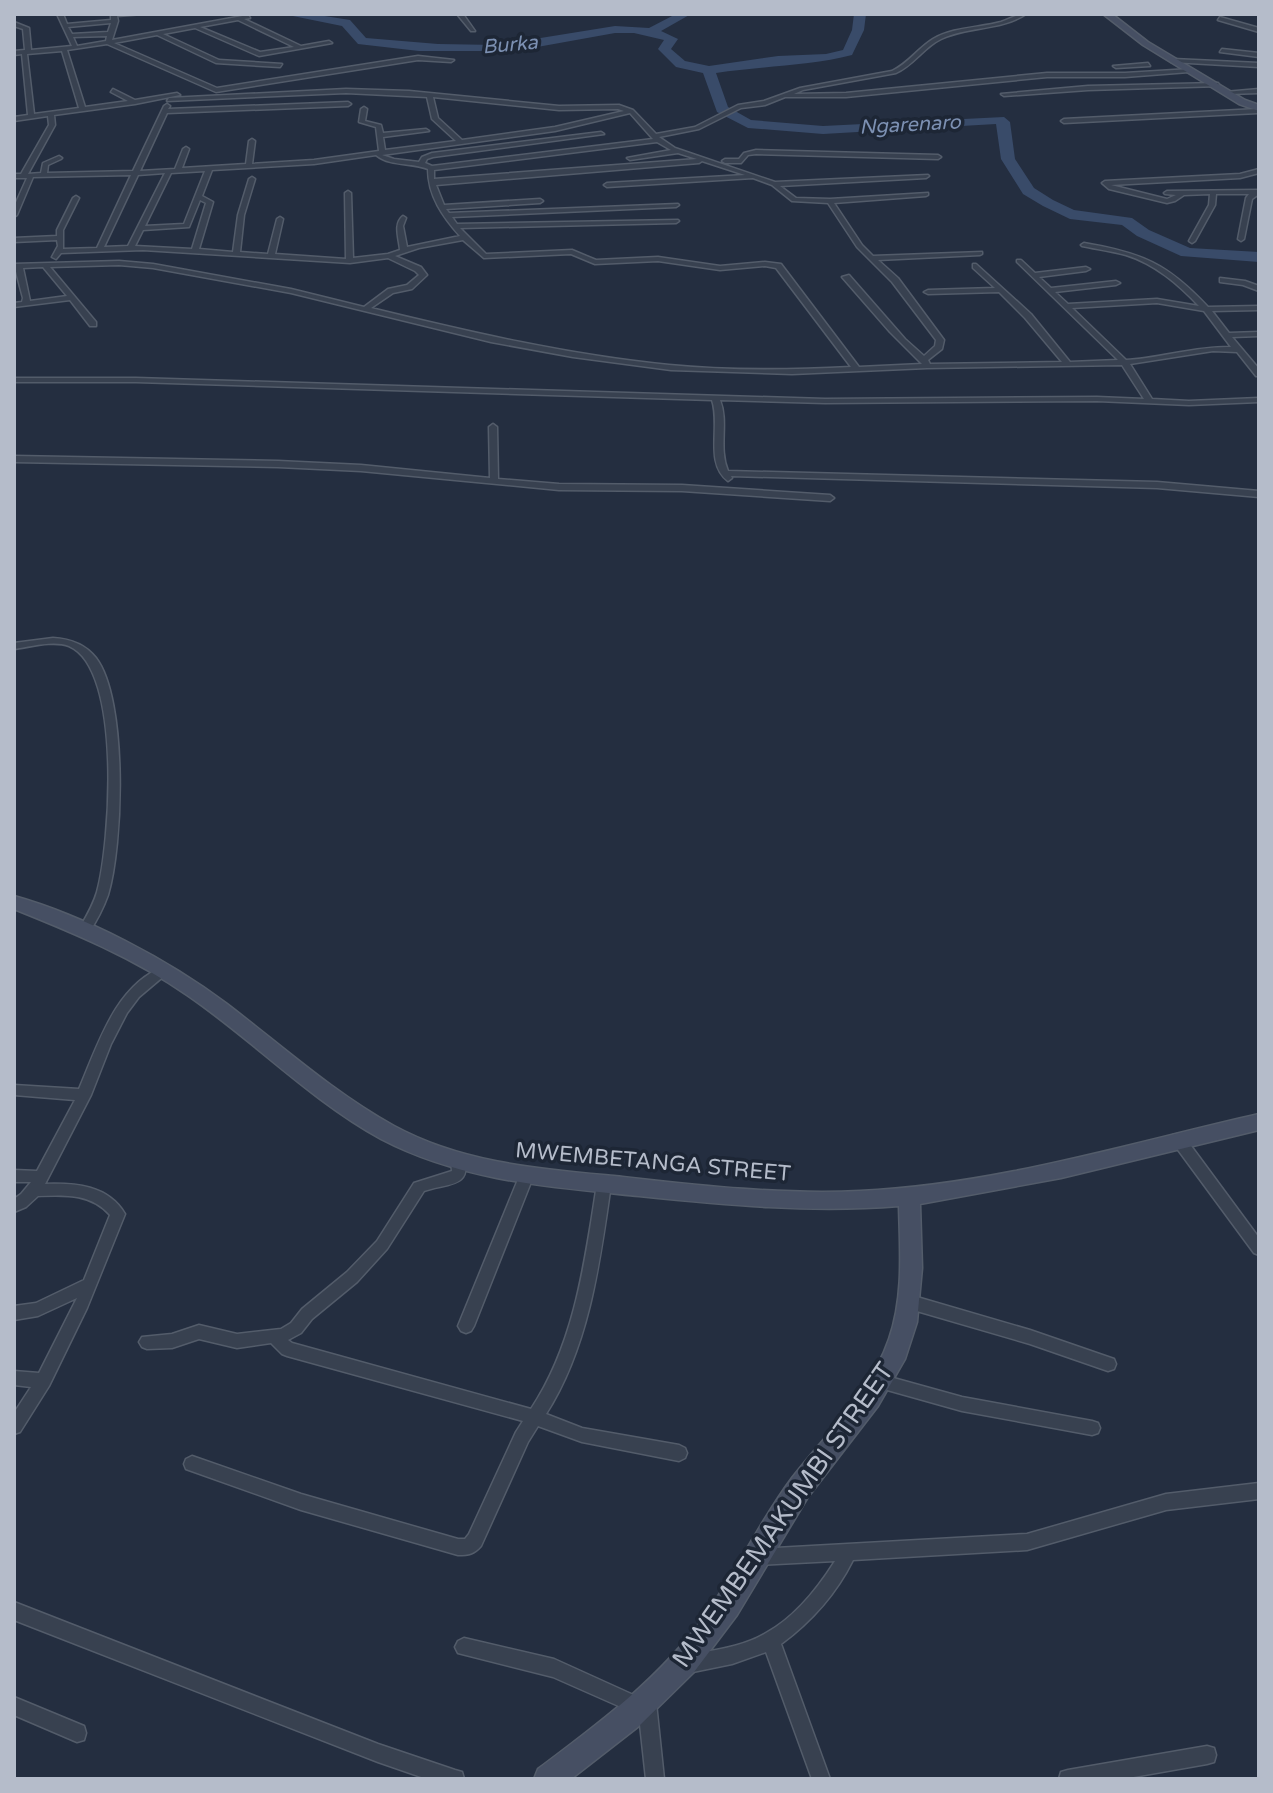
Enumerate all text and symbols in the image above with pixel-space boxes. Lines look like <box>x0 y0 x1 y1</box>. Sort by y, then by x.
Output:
water label: Burka <box>481 31 539 59</box>
water label: Ngarenaro <box>859 110 962 140</box>
street label: MWEMBETANGA STREET <box>514 1137 792 1187</box>
street label: MWEMBEMAKUMBI STREET <box>666 1356 900 1673</box>

